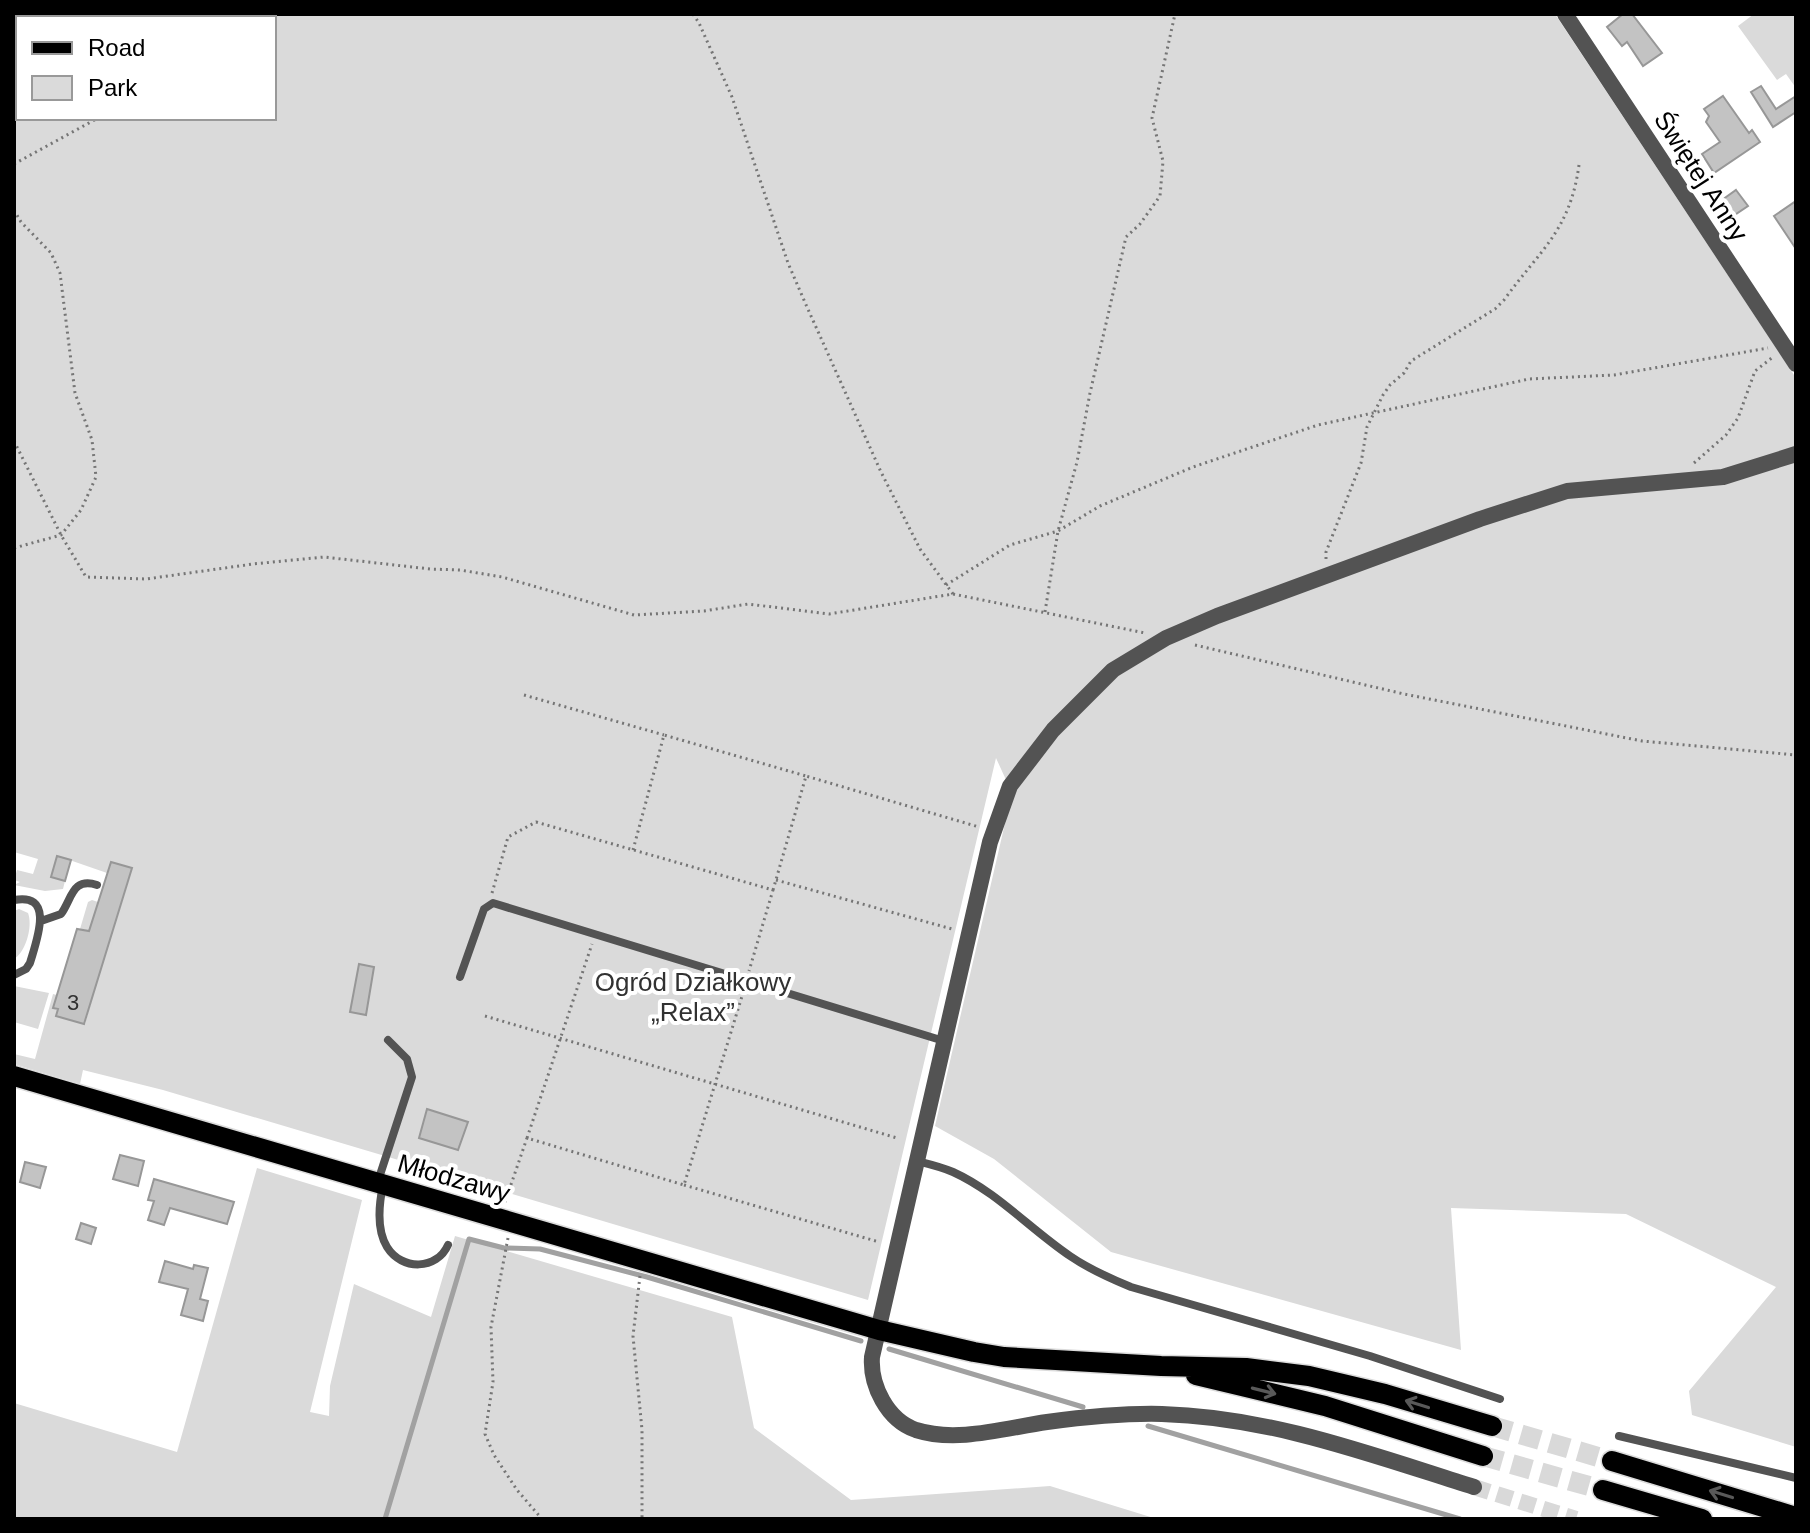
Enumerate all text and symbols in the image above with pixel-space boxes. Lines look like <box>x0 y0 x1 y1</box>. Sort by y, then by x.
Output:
legend <box>16 16 276 120</box>
text: Road <box>88 34 145 61</box>
text: Park <box>88 74 138 101</box>
street label: Świętej Anny <box>1648 105 1754 247</box>
park label: Ogród Działkowy „Relax” <box>595 967 791 1027</box>
house number: 3 <box>67 990 79 1015</box>
street label: Młodzawy <box>394 1148 514 1208</box>
one-way arrow <box>1251 1385 1277 1400</box>
one-way arrow <box>1405 1396 1431 1411</box>
one-way arrow <box>1709 1486 1735 1501</box>

